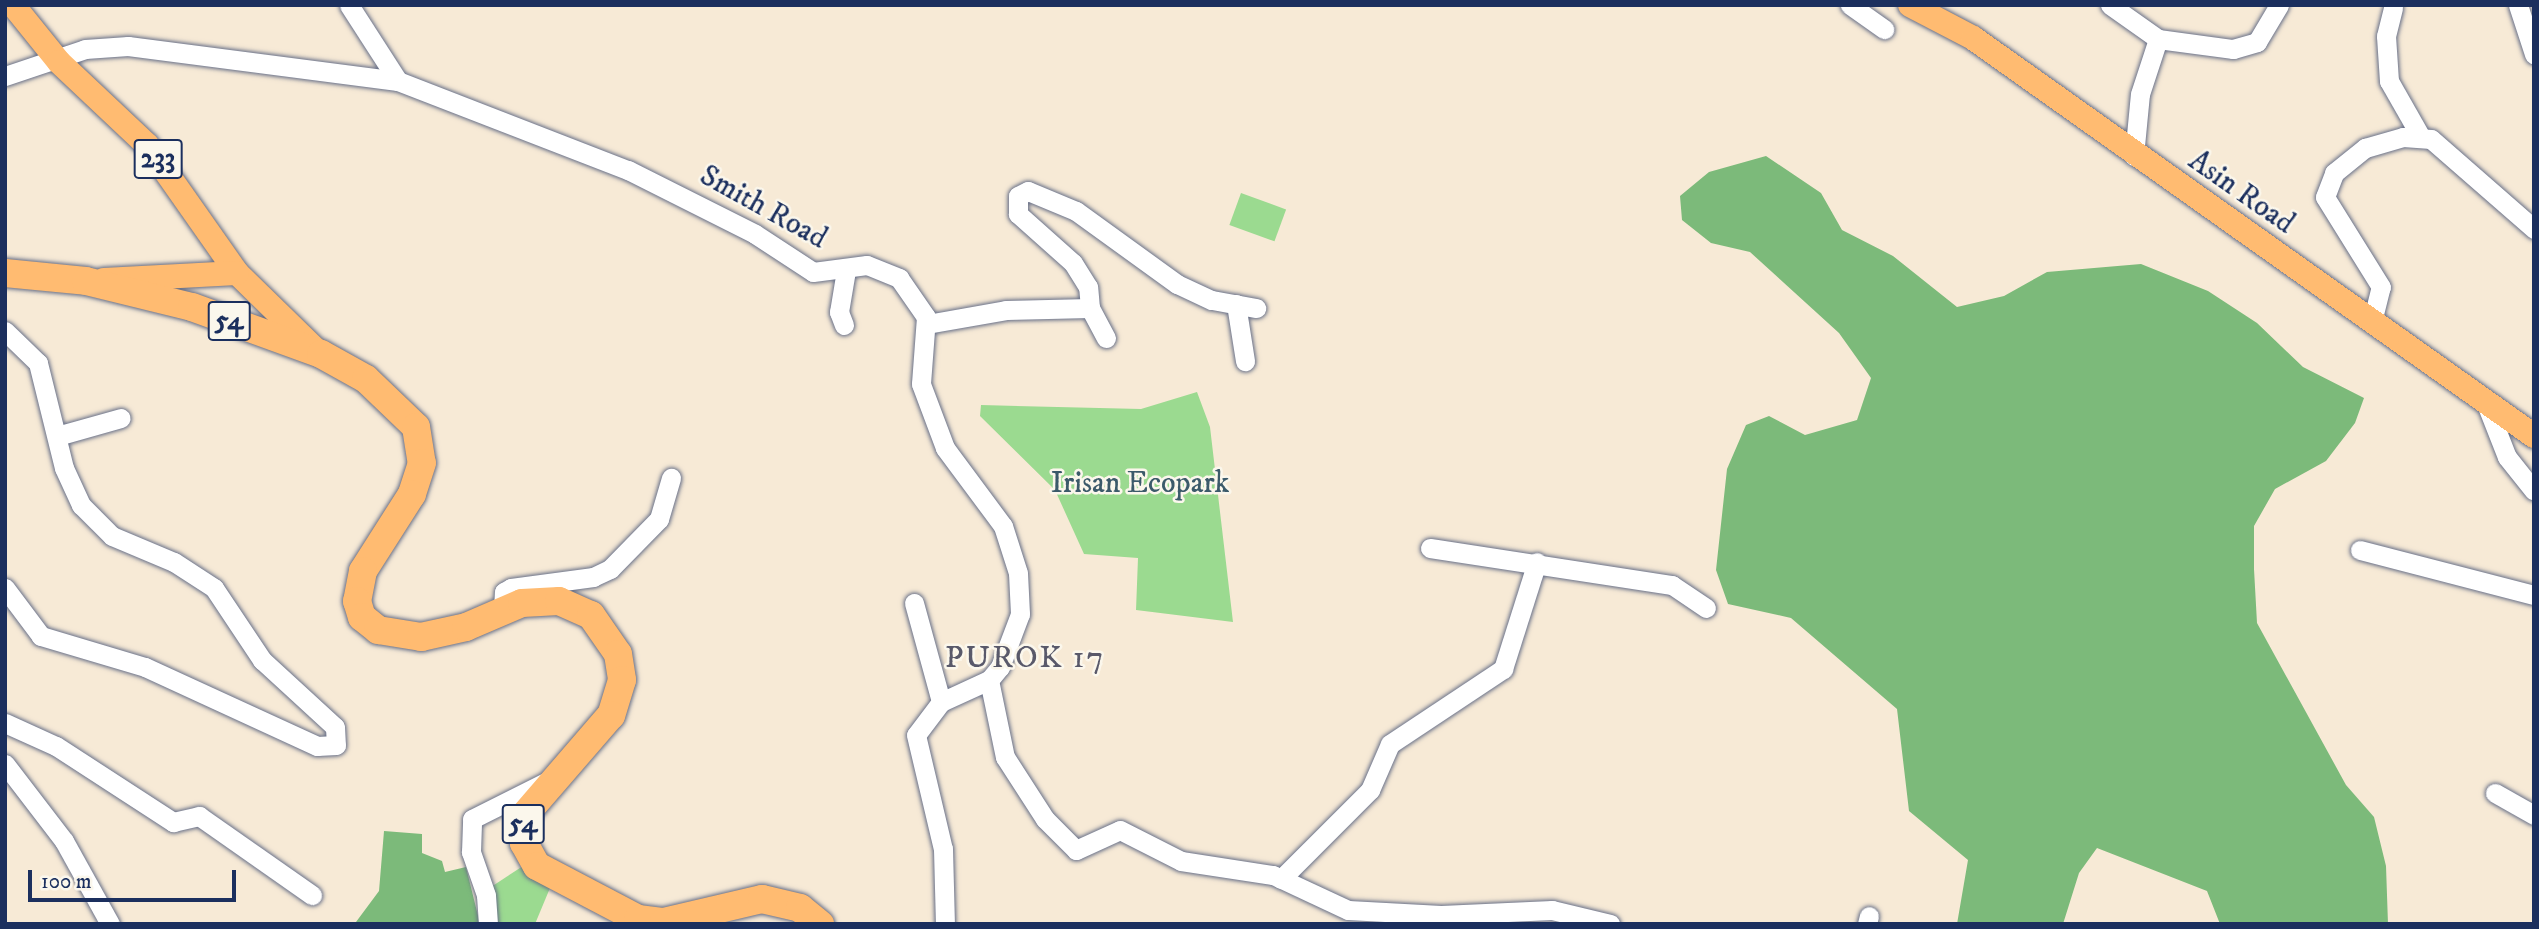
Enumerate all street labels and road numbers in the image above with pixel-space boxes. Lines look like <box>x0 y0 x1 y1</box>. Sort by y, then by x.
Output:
road number: 233 <box>134 134 182 184</box>
street label: Asin Road <box>2181 144 2301 242</box>
street label: Smith Road <box>693 158 833 258</box>
road number: 54 <box>206 296 252 346</box>
road number: 54 <box>500 800 546 848</box>

